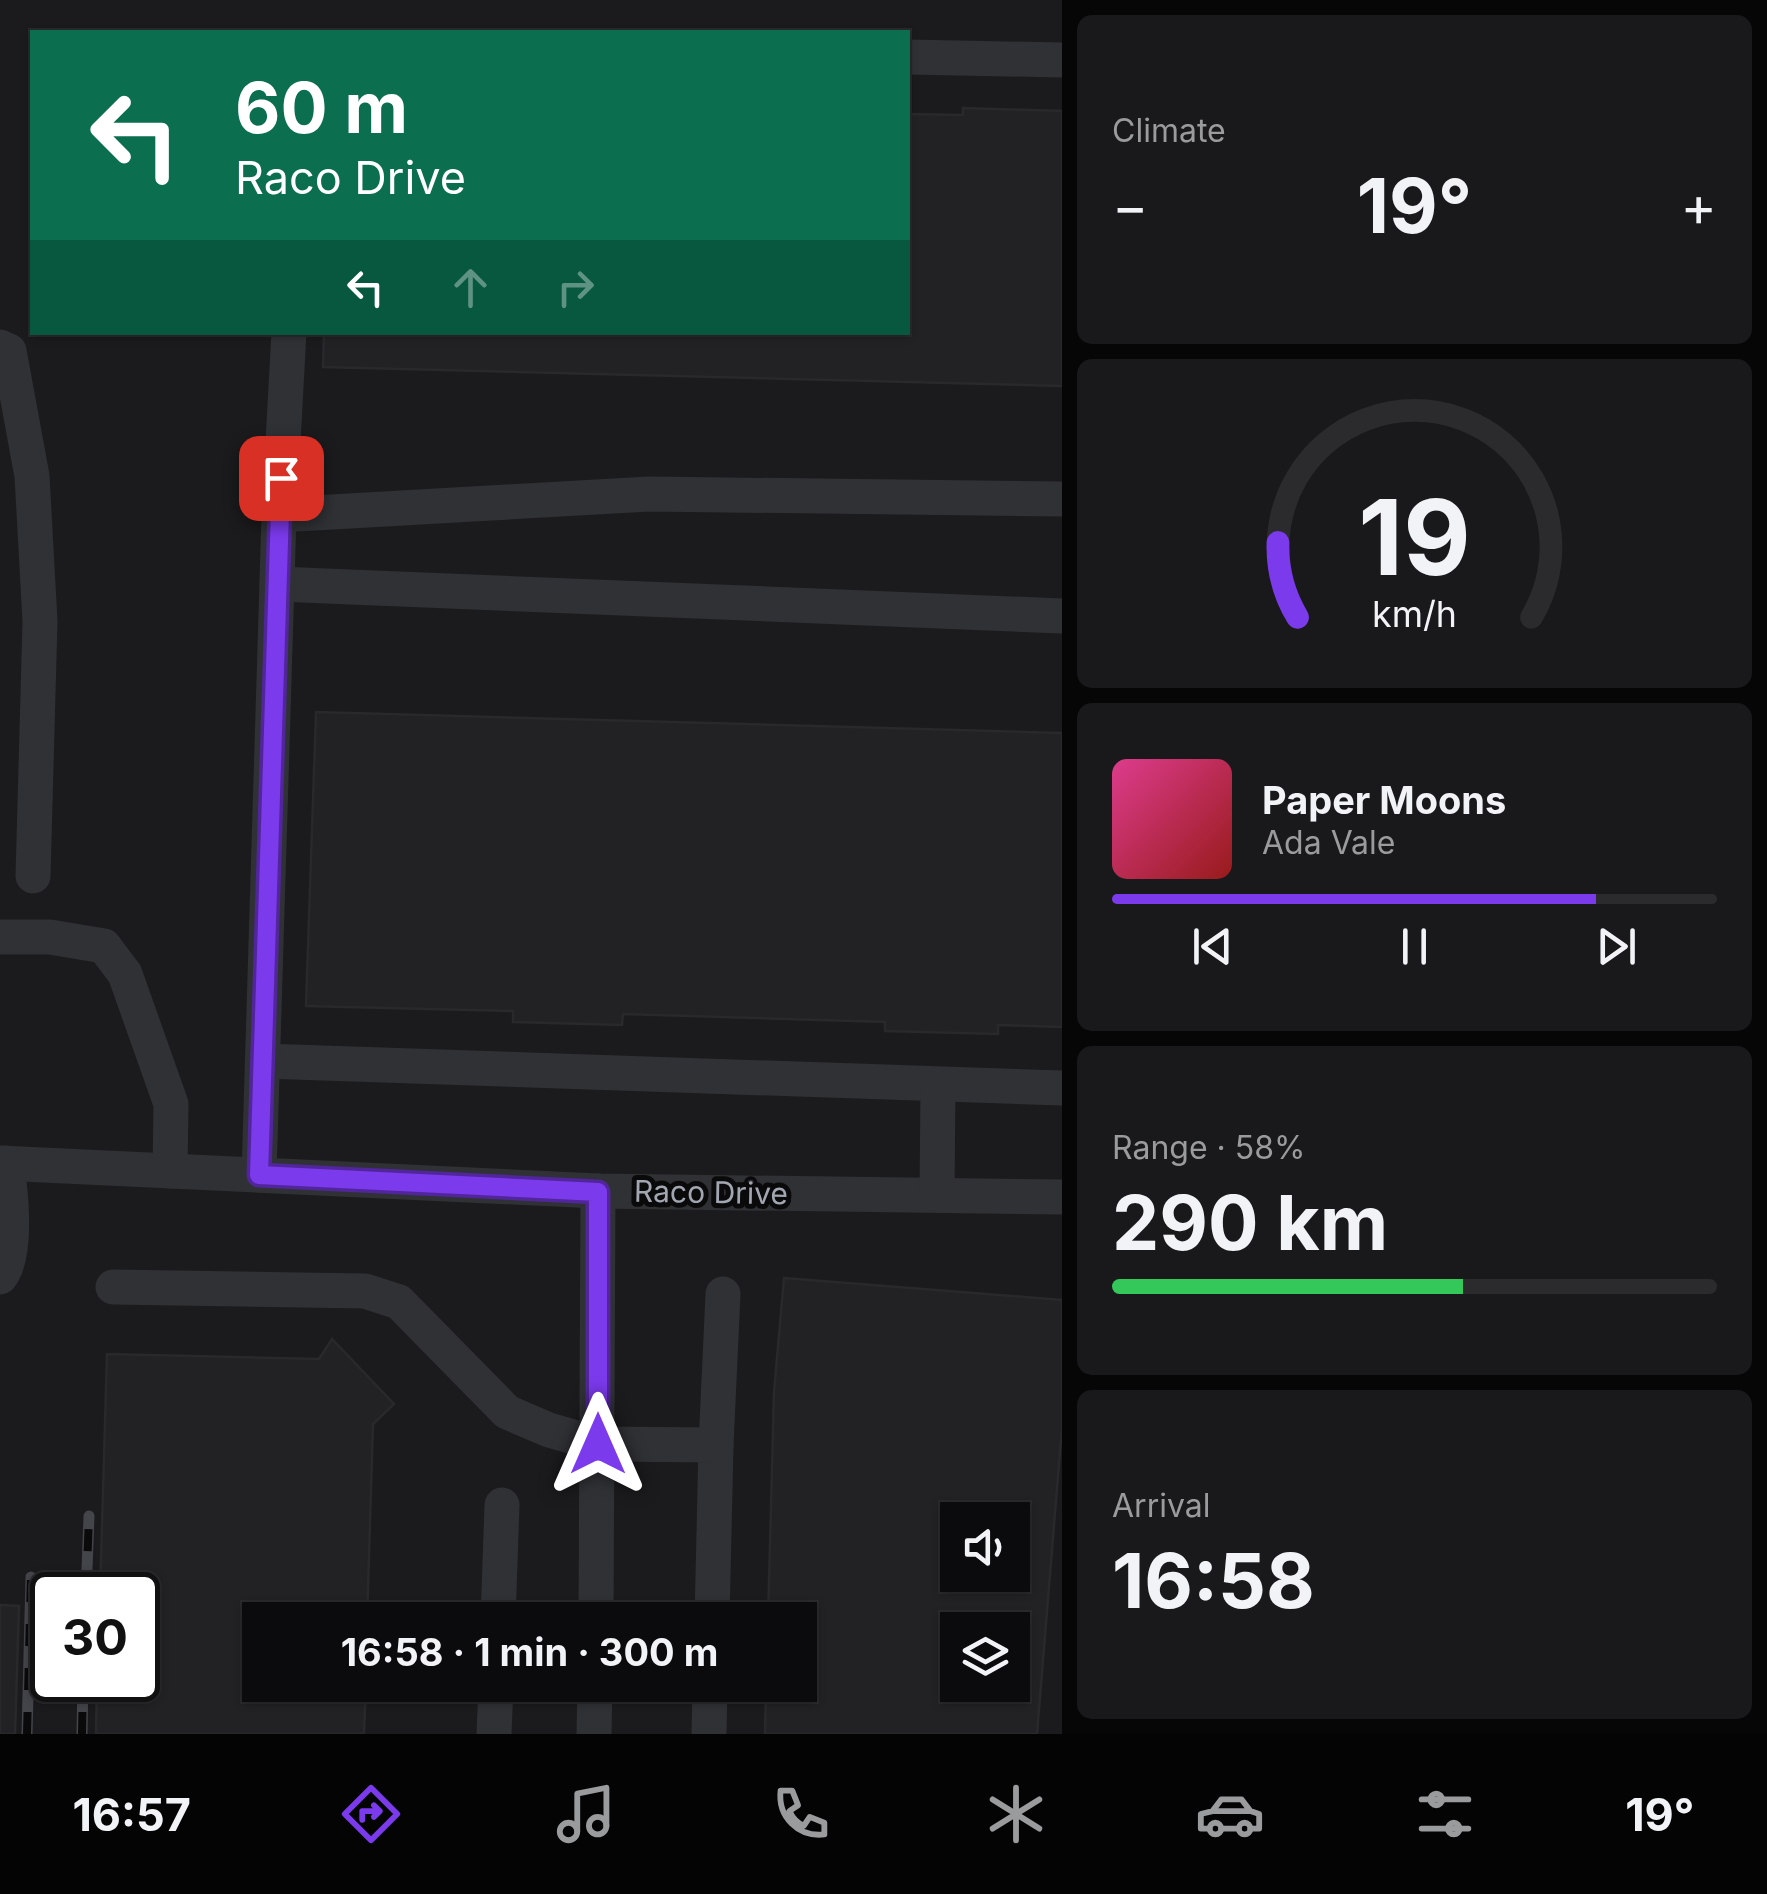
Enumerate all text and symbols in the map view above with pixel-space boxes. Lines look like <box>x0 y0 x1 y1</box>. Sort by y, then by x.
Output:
text: 60 m <box>235 65 408 150</box>
icon: left <box>70 70 200 200</box>
text: Climate <box>1112 111 1226 150</box>
text: Raco Drive <box>235 150 466 205</box>
text: 19° <box>1357 160 1472 251</box>
text: − <box>1112 173 1148 239</box>
text: + <box>1681 173 1717 239</box>
icon: left <box>338 260 393 315</box>
icon: ahead <box>443 260 498 315</box>
icon: right <box>548 260 603 315</box>
pin <box>239 436 324 521</box>
icon: arrive <box>254 451 309 506</box>
text: 19 <box>1358 474 1471 600</box>
text: km/h <box>1372 592 1457 636</box>
text: Paper Moons <box>1262 777 1506 823</box>
text: Ada Vale <box>1262 823 1395 862</box>
icon: previous <box>1185 919 1240 974</box>
icon: pause <box>1387 919 1442 974</box>
icon: next <box>1589 919 1644 974</box>
text: Range · 58% <box>1112 1128 1305 1167</box>
street label: Raco Drive <box>634 1173 788 1211</box>
text: 290 km <box>1112 1177 1388 1268</box>
position arrow <box>546 1392 650 1496</box>
text: Arrival <box>1112 1486 1210 1525</box>
map controls <box>940 1502 1030 1702</box>
button: sound <box>940 1502 1030 1592</box>
text: 16:58 <box>1112 1535 1315 1626</box>
speed limit sign: 30 <box>30 1572 160 1702</box>
button: layers <box>940 1612 1030 1702</box>
text: 16:58 · 1 min · 300 m <box>341 1629 718 1675</box>
icon: directions <box>336 1779 406 1849</box>
icon: music <box>551 1779 621 1849</box>
icon: phone <box>766 1779 836 1849</box>
icon: climate <box>981 1779 1051 1849</box>
icon: car <box>1195 1779 1265 1849</box>
icon: filters <box>1410 1779 1480 1849</box>
text: 16:57 <box>72 1787 191 1842</box>
text: 19° <box>1625 1787 1694 1842</box>

